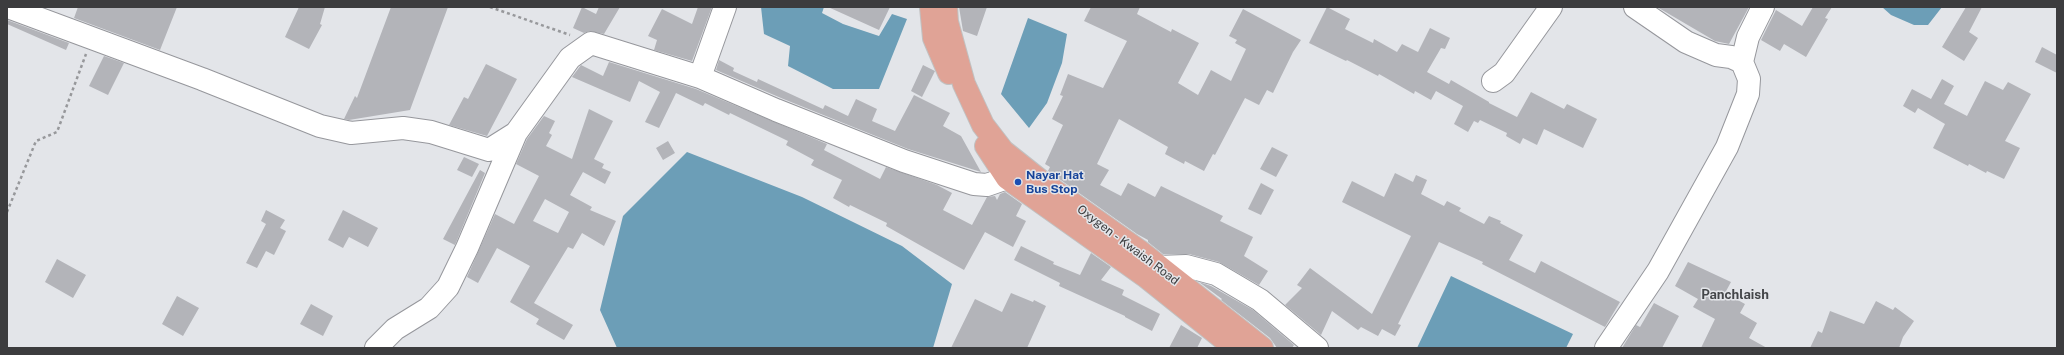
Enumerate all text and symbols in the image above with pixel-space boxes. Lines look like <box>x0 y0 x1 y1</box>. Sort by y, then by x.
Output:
place label: Nayar Hat Bus Stop <box>1026 168 1084 196</box>
marker: Nayar Hat Bus Stop <box>1013 177 1023 187</box>
street label: Oxygen - Kwaish Road <box>1074 202 1182 288</box>
district label: Panchlaish <box>1701 287 1769 303</box>

